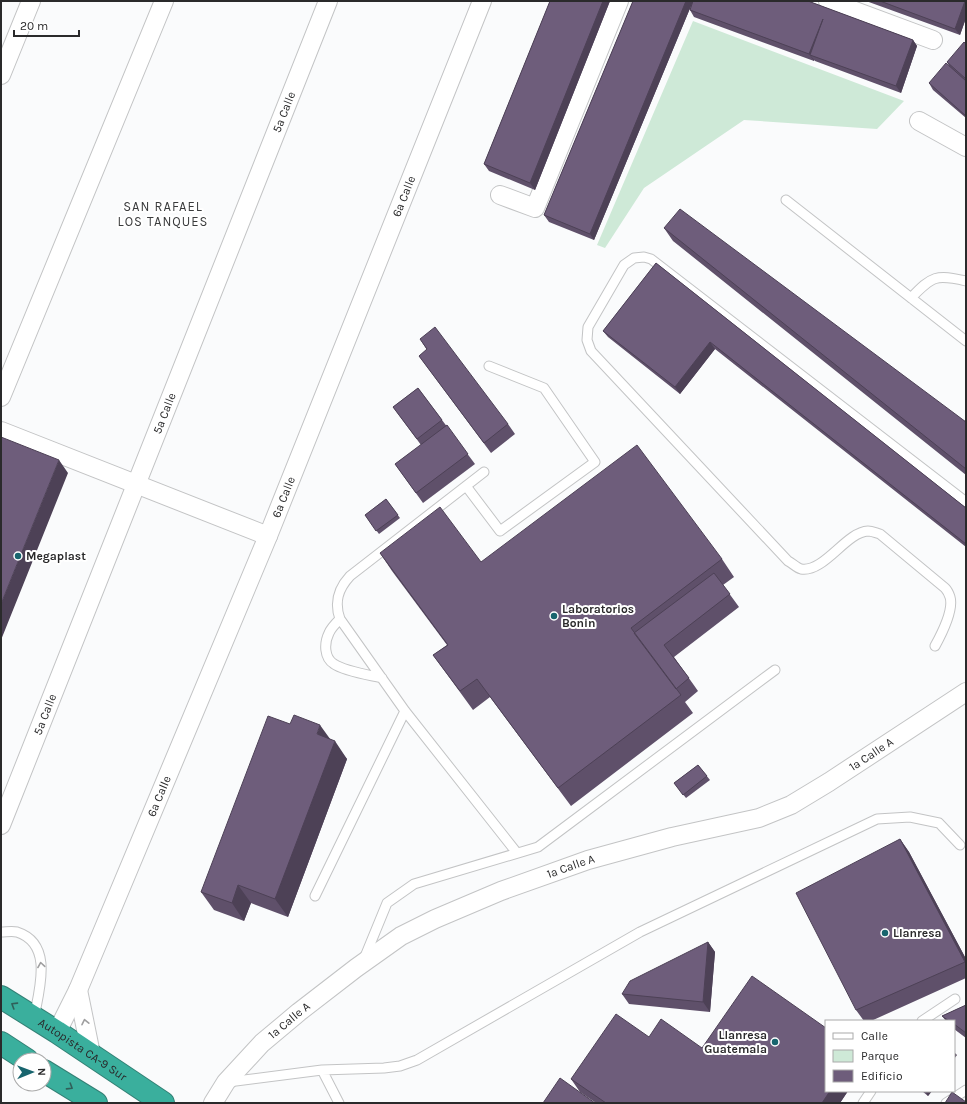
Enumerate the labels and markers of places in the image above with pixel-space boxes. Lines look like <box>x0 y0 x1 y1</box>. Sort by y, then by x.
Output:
place label: Megaplast <box>26 549 86 563</box>
marker: Megaplast <box>13 551 23 561</box>
place label: Laboratorios Bonin <box>562 602 634 630</box>
marker: Laboratorios Bonin <box>549 611 559 621</box>
place label: Llanresa <box>893 926 942 940</box>
marker: Llanresa <box>880 928 890 938</box>
place label: Llanresa Guatemala <box>704 1028 767 1056</box>
marker: Llanresa Guatemala <box>770 1037 780 1047</box>

